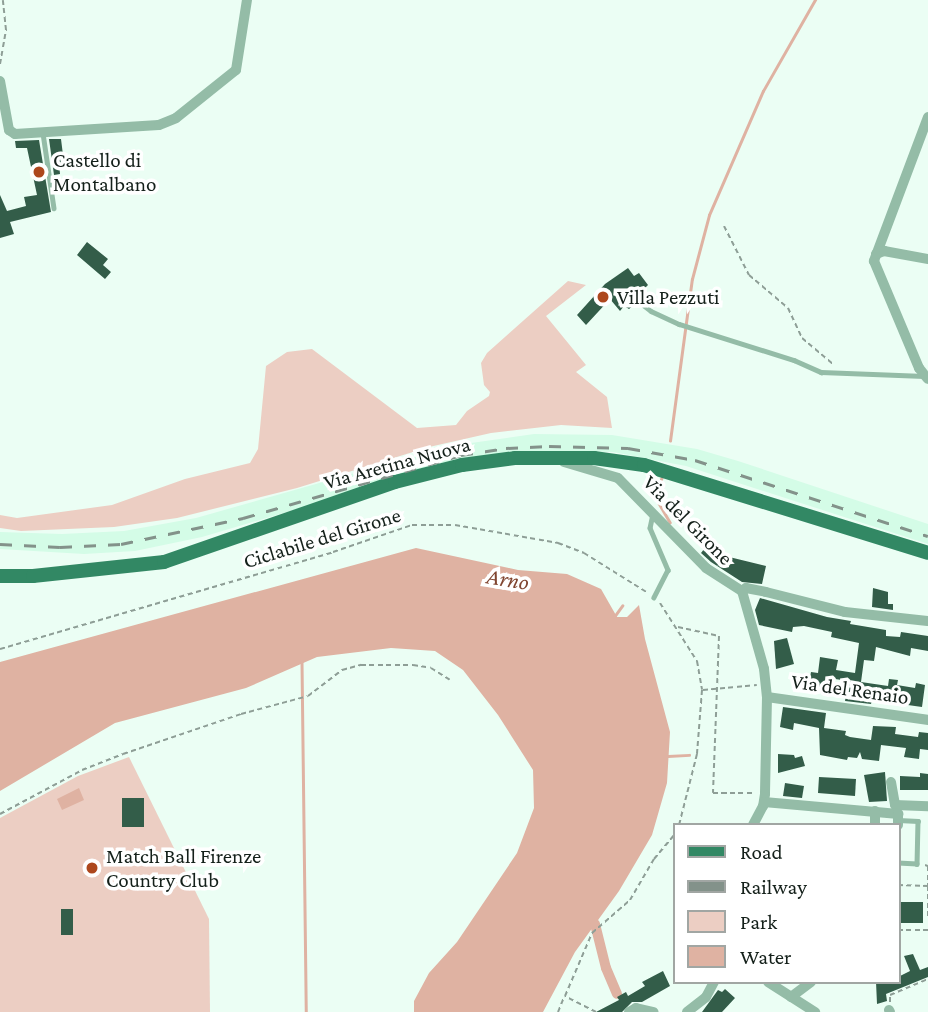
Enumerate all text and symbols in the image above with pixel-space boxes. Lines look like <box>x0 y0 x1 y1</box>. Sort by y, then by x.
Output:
place label: Castello di Montalbano <box>53 147 156 197</box>
marker: Castello di Montalbano <box>31 164 47 180</box>
place label: Villa Pezzuti <box>617 284 720 310</box>
marker: Villa Pezzuti <box>595 289 611 305</box>
street label: Via Aretina Nuova <box>321 431 473 495</box>
street label: Via del Girone <box>638 470 738 570</box>
street label: Ciclabile del Girone <box>240 502 404 574</box>
water label: Arno <box>485 562 531 596</box>
street label: Via del Renaio <box>790 668 910 710</box>
legend <box>673 823 900 984</box>
text: Road <box>740 840 783 864</box>
place label: Match Ball Firenze Country Club <box>106 843 261 893</box>
marker: Match Ball Firenze Country Club <box>84 860 100 876</box>
text: Railway <box>740 875 807 899</box>
text: Park <box>740 910 777 934</box>
text: Water <box>740 945 792 969</box>

